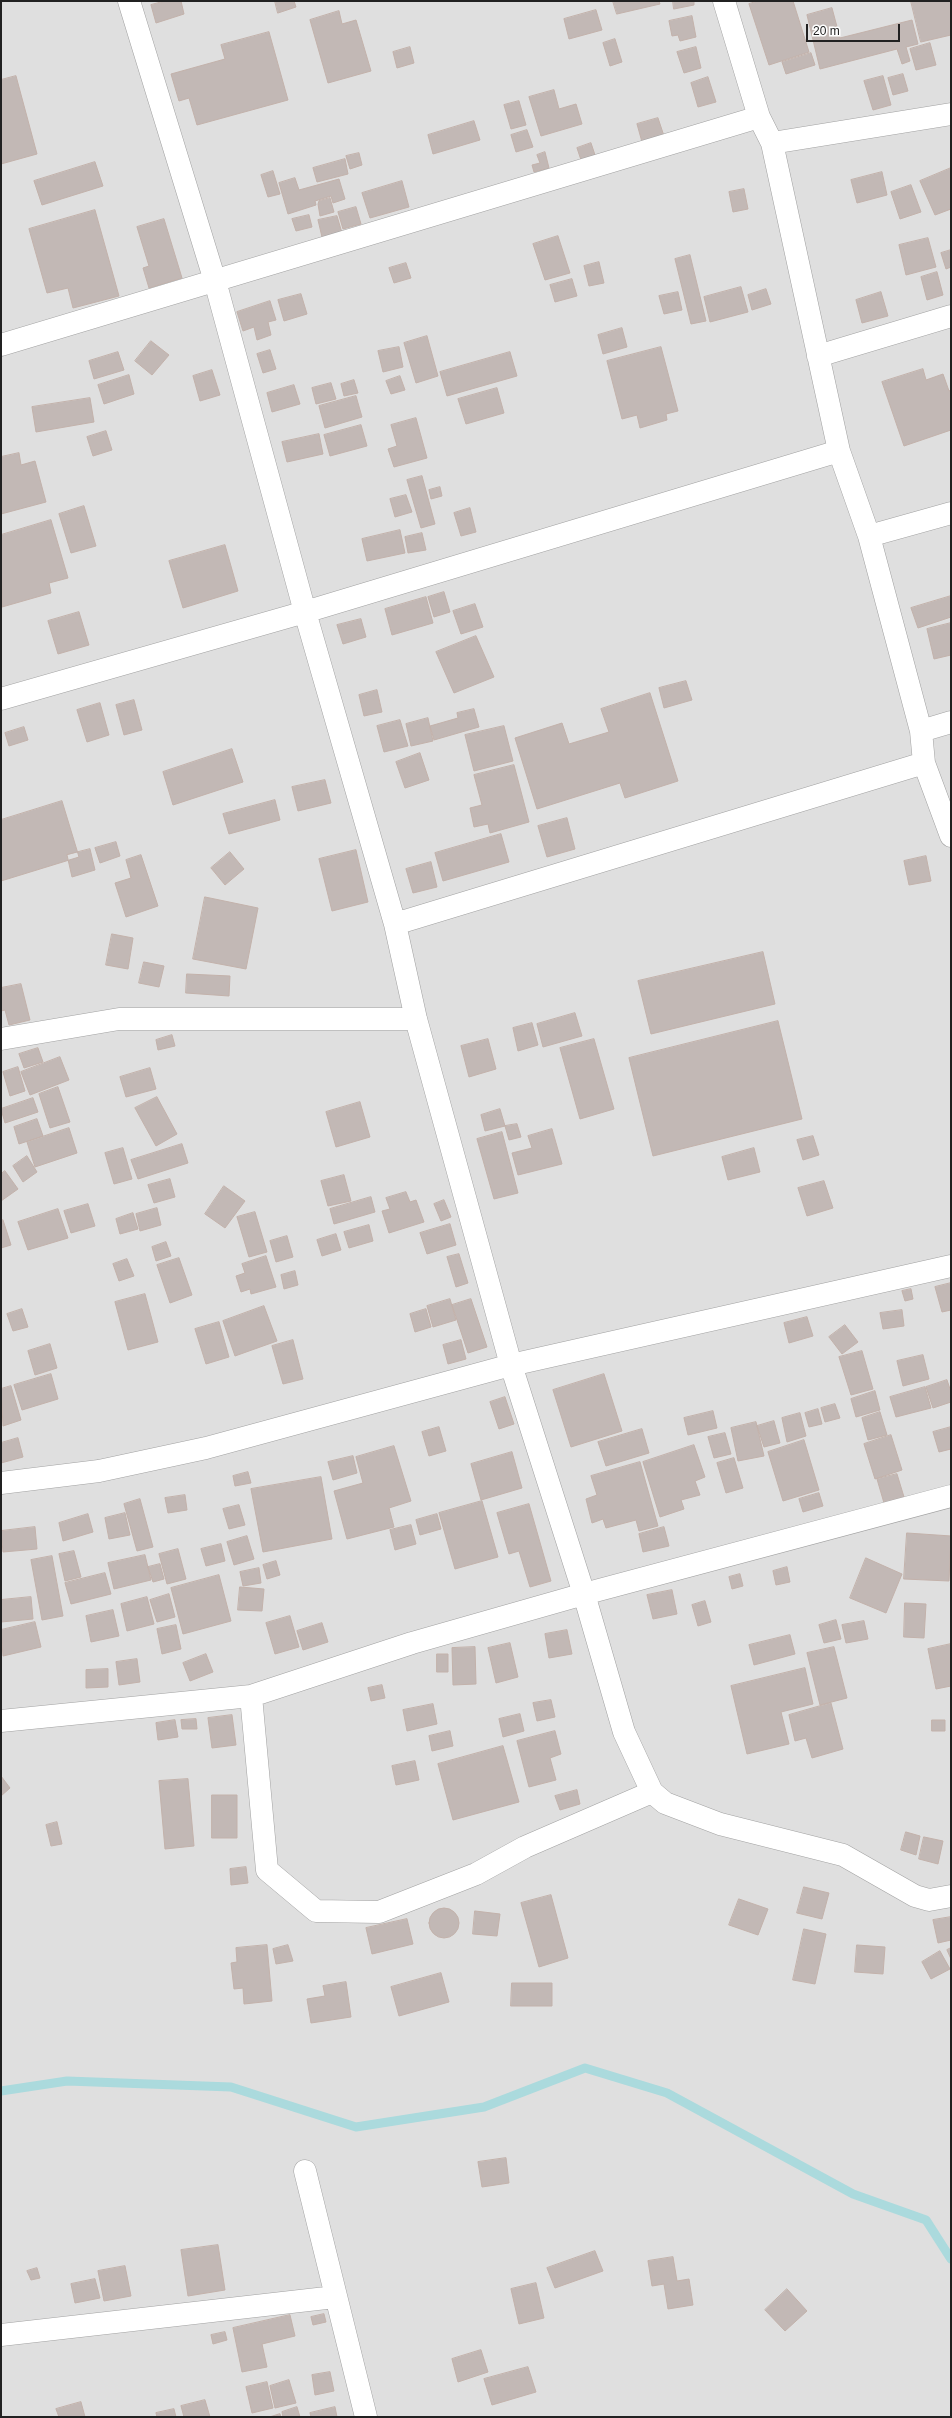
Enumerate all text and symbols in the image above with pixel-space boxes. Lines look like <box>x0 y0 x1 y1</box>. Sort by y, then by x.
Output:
scale bar <box>808 16 902 42</box>
text: 20 m <box>813 24 840 38</box>

